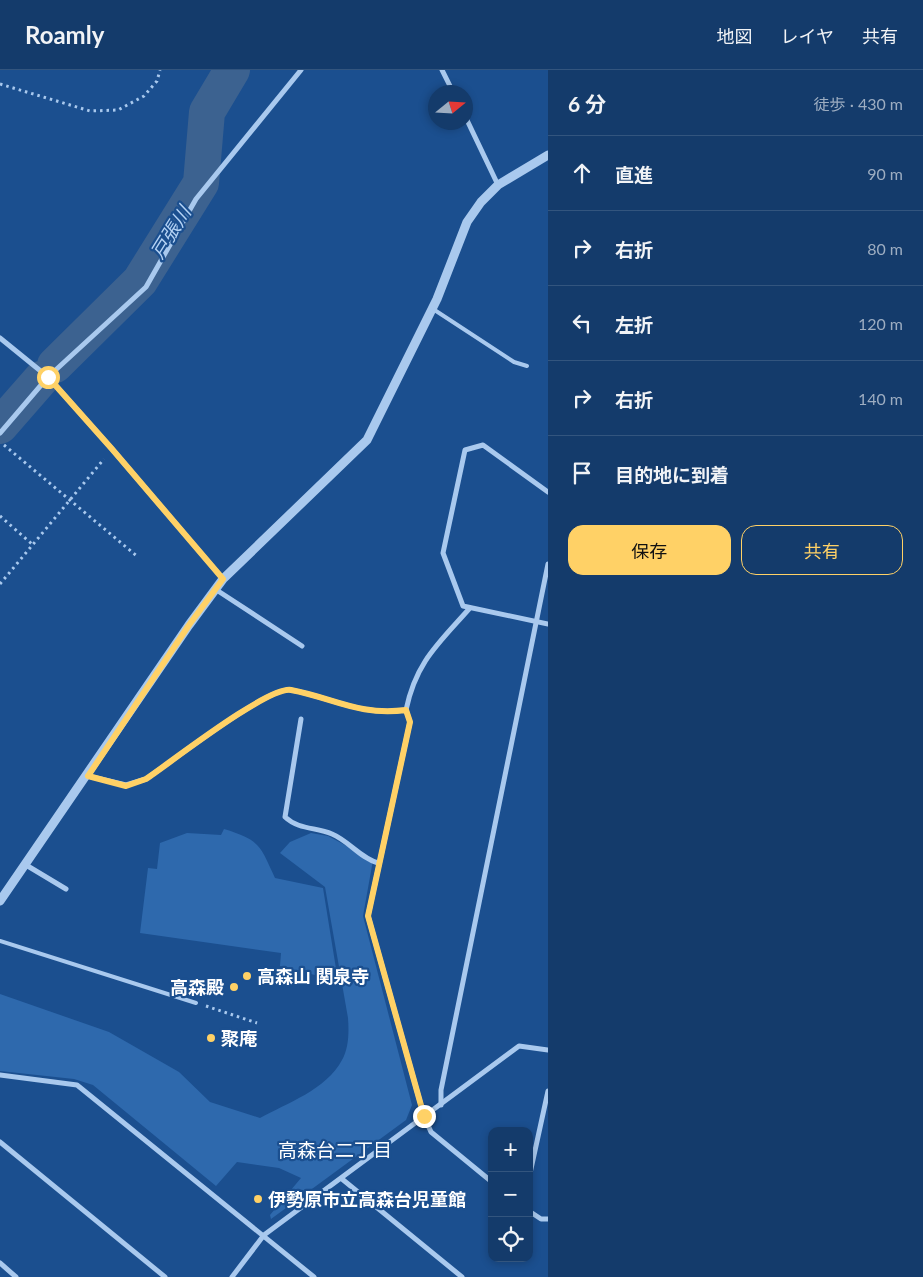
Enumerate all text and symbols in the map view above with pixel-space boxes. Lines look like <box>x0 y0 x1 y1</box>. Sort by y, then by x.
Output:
text: Roamly <box>25 20 104 49</box>
text: 地図 <box>717 25 753 47</box>
text: レイヤ <box>781 25 834 47</box>
text: 共有 <box>862 25 898 47</box>
north arrow <box>428 85 473 130</box>
text: 6 分 <box>568 91 606 116</box>
text: 徒歩 · 430 m <box>814 94 903 113</box>
icon: ahead <box>568 159 596 187</box>
text: 直進 <box>615 163 653 186</box>
text: 90 m <box>867 164 903 183</box>
water label: 戸張川 <box>145 200 196 262</box>
icon: right <box>568 234 596 262</box>
text: 右折 <box>615 238 653 261</box>
text: 80 m <box>867 239 903 258</box>
icon: left <box>568 309 596 337</box>
text: 左折 <box>615 313 653 336</box>
text: 120 m <box>858 314 903 333</box>
route start <box>37 366 60 389</box>
icon: right <box>568 384 596 412</box>
text: 右折 <box>615 388 653 411</box>
text: 140 m <box>858 389 903 408</box>
icon: arrive <box>568 459 596 487</box>
text: 目的地に到着 <box>615 463 729 486</box>
button: 保存 <box>568 525 731 575</box>
button: 共有 <box>741 525 903 575</box>
place label: 高森山 関泉寺 <box>257 965 369 987</box>
marker: 高森山 関泉寺 <box>241 970 253 982</box>
place label: 高森殿 <box>170 976 224 998</box>
marker: 高森殿 <box>228 981 240 993</box>
place label: 聚庵 <box>221 1027 257 1049</box>
marker: 聚庵 <box>205 1032 217 1044</box>
route end <box>413 1105 436 1128</box>
map controls <box>488 1127 533 1262</box>
button: + <box>488 1127 533 1172</box>
district label: 高森台二丁目 <box>278 1138 392 1161</box>
button: − <box>488 1172 533 1217</box>
place label: 伊勢原市立高森台児童館 <box>268 1188 466 1210</box>
marker: 伊勢原市立高森台児童館 <box>252 1193 264 1205</box>
button: locate <box>488 1217 533 1262</box>

